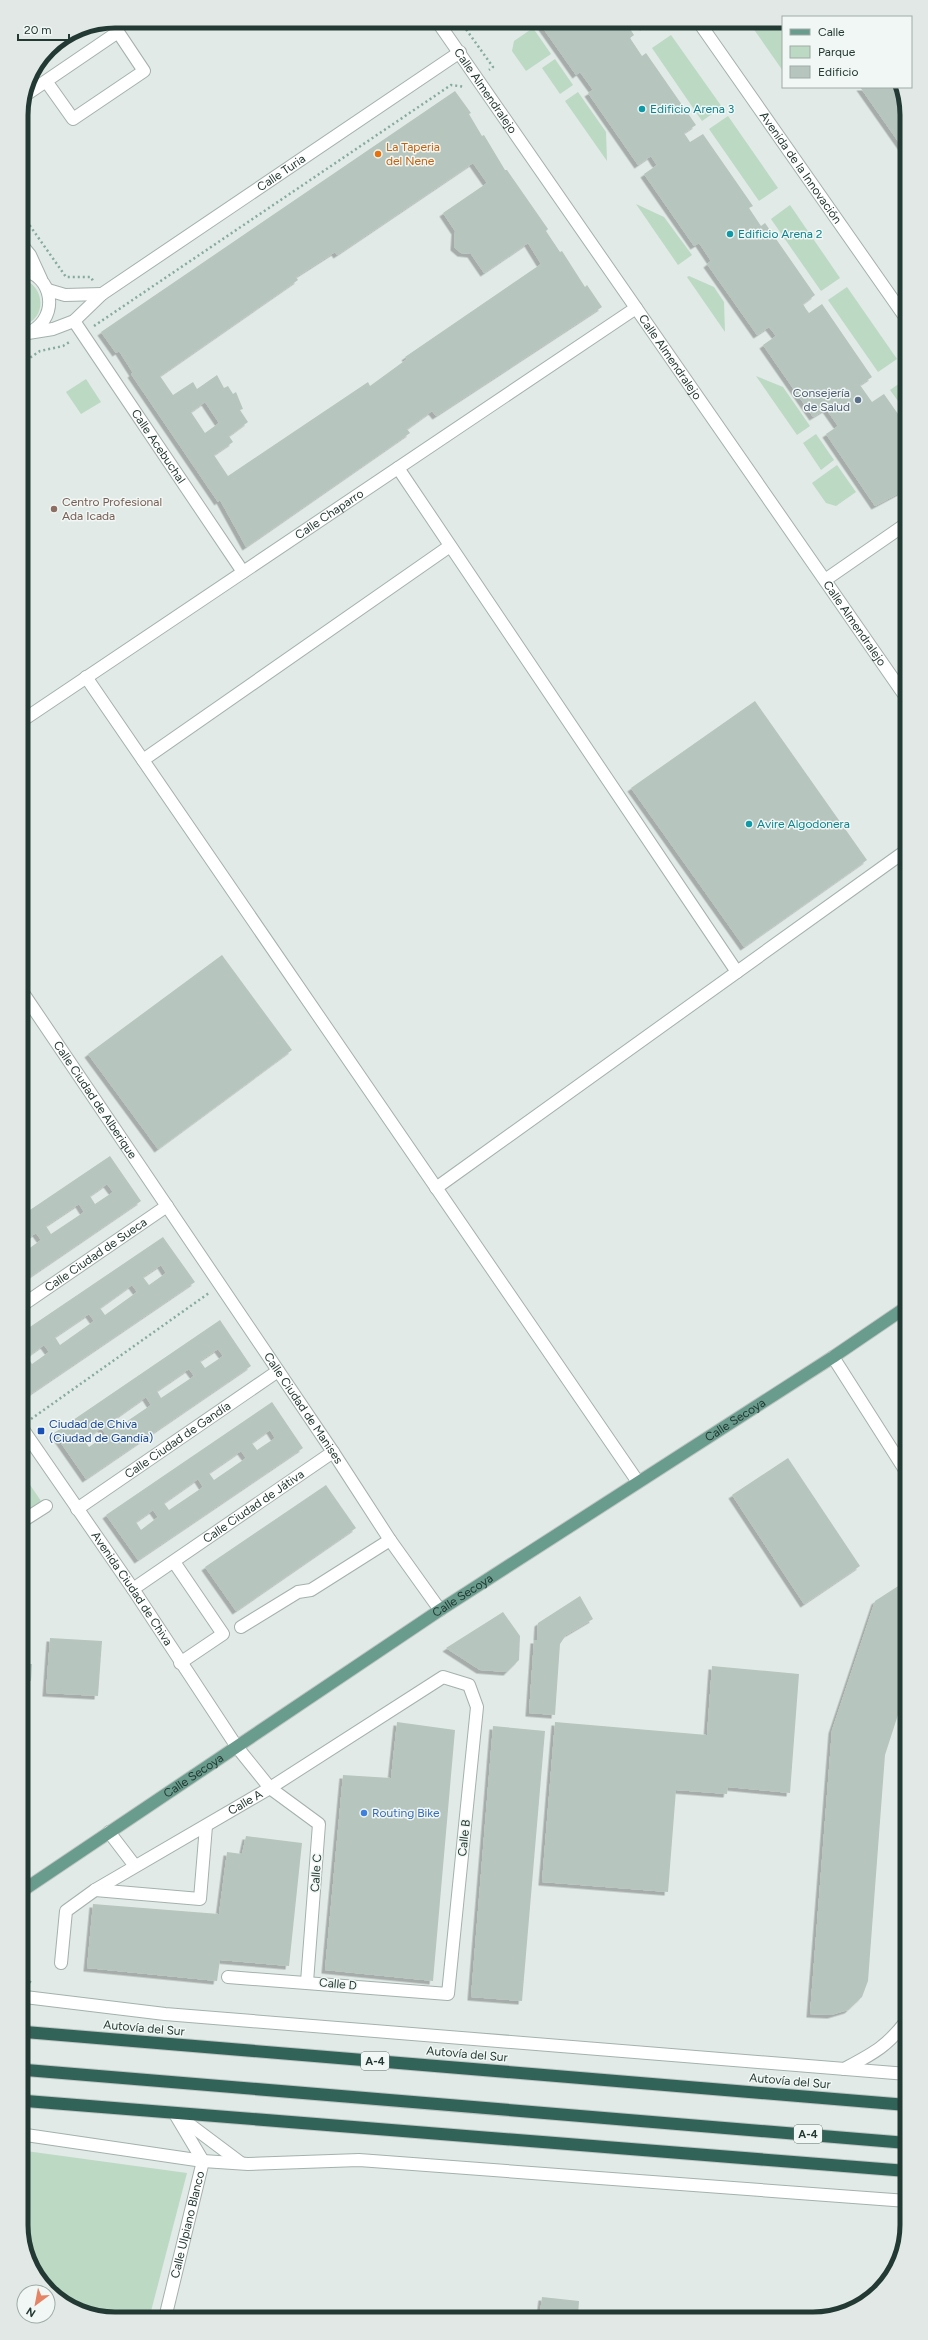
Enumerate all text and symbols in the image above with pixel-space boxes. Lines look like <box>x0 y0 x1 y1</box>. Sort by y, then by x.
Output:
scale bar <box>18 16 69 42</box>
legend <box>782 16 912 88</box>
text: 20 m <box>24 23 52 37</box>
text: Calle <box>818 25 845 39</box>
text: Parque <box>818 45 856 59</box>
street label: Calle Almendralejo <box>451 46 520 136</box>
text: Edificio <box>818 65 858 79</box>
place label: Edificio Arena 3 <box>650 102 734 116</box>
marker: Edificio Arena 3 <box>637 104 647 114</box>
street label: Avenida de la Innovación <box>757 109 845 227</box>
place label: La Taperia del Nene <box>386 140 440 168</box>
marker: La Taperia del Nene <box>373 149 383 159</box>
street label: Calle Turia <box>254 152 308 194</box>
place label: Edificio Arena 2 <box>738 227 823 241</box>
marker: Edificio Arena 2 <box>725 229 735 239</box>
street label: Calle Almendralejo <box>636 312 704 402</box>
place label: Consejería de Salud <box>793 386 850 414</box>
marker: Consejería de Salud <box>853 395 863 405</box>
street label: Calle Acebuchal <box>128 407 188 486</box>
street label: Calle Chaparro <box>292 486 366 542</box>
place label: Centro Profesional Ada Icada <box>62 495 162 523</box>
marker: Centro Profesional Ada Icada <box>49 504 59 514</box>
street label: Calle Almendralejo <box>820 578 889 669</box>
place label: Avire Algodonera <box>757 817 850 831</box>
marker: Avire Algodonera <box>744 819 754 829</box>
street label: Calle Ciudad de Alberique <box>51 1038 140 1162</box>
street label: Calle Ciudad de Sueca <box>42 1215 150 1295</box>
street label: Calle Ciudad de Manises <box>261 1350 346 1467</box>
street label: Calle Secoya <box>702 1395 768 1445</box>
street label: Calle Ciudad de Gandía <box>122 1399 233 1481</box>
place label: Ciudad de Chiva (Ciudad de Gandía) <box>49 1417 153 1445</box>
marker: Ciudad de Chiva (Ciudad de Gandía) <box>36 1426 46 1436</box>
street label: Calle Ciudad de Játiva <box>200 1467 307 1546</box>
street label: Avenida Ciudad de Chiva <box>88 1529 175 1648</box>
street label: Calle Secoya <box>430 1571 496 1620</box>
street label: Calle Secoya <box>161 1751 226 1801</box>
street label: Calle A <box>225 1787 265 1818</box>
place label: Routing Bike <box>372 1806 440 1820</box>
marker: Routing Bike <box>359 1808 369 1818</box>
street label: Calle B <box>455 1819 473 1857</box>
street label: Calle C <box>308 1853 324 1893</box>
street label: Calle D <box>319 1975 357 1993</box>
street label: Autovía del Sur <box>103 2017 185 2039</box>
street label: Autovía del Sur <box>426 2043 508 2065</box>
road number: A-4 <box>361 2052 389 2070</box>
street label: Autovía del Sur <box>749 2070 831 2092</box>
road number: A-4 <box>794 2125 822 2143</box>
street label: Calle Ulpiano Blanco <box>168 2170 207 2280</box>
north arrow <box>16 2284 56 2324</box>
text: N <box>24 2304 38 2320</box>

